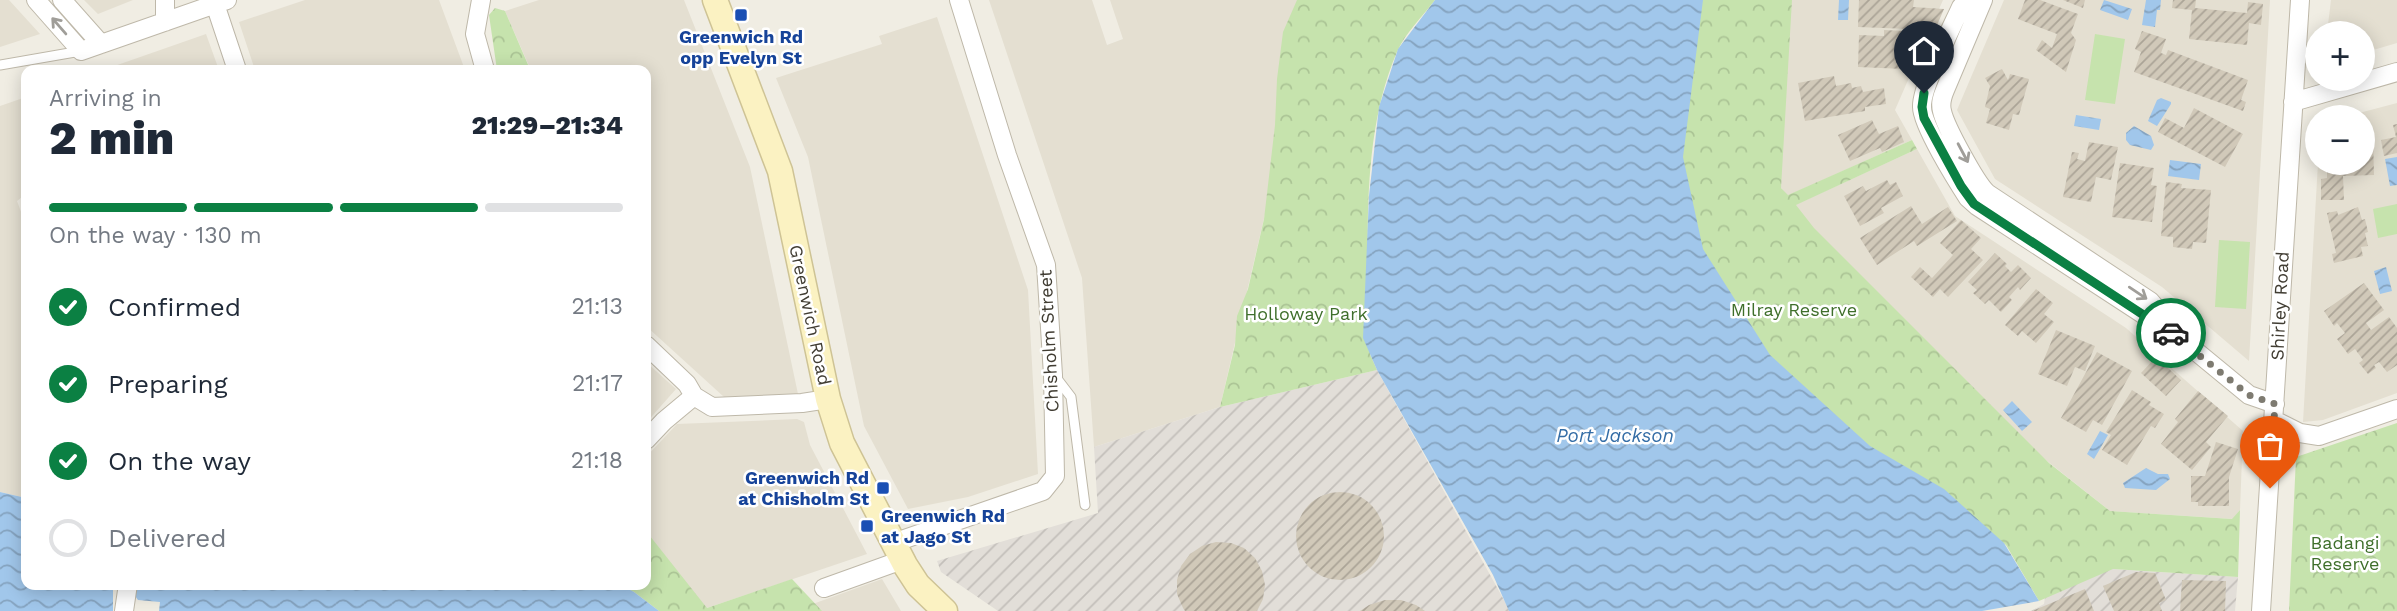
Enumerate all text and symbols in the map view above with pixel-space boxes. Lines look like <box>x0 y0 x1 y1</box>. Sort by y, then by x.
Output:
marker: Greenwich Rd opp Evelyn St <box>733 7 749 23</box>
one-way arrow <box>51 17 67 35</box>
pin <box>1894 21 1954 93</box>
map controls <box>2305 21 2375 175</box>
button: + <box>2305 21 2375 91</box>
place label: Greenwich Rd opp Evelyn St <box>679 26 803 68</box>
icon: home <box>1905 32 1943 70</box>
text: Arriving in <box>49 85 162 112</box>
button: − <box>2305 105 2375 175</box>
text: 21:29–21:34 <box>471 110 623 140</box>
text: 2 min <box>49 111 174 165</box>
one-way arrow <box>1956 142 1970 163</box>
text: On the way · 130 m <box>49 222 262 249</box>
street label: Greenwich Road <box>785 243 836 387</box>
street label: Shirley Road <box>2266 251 2293 361</box>
street label: Chisholm Street <box>1034 269 1063 413</box>
one-way arrow <box>2127 286 2147 300</box>
icon: check <box>49 288 87 326</box>
text: Confirmed <box>108 292 241 322</box>
text: 21:13 <box>571 293 623 320</box>
courier <box>2136 298 2206 368</box>
park label: Milray Reserve <box>1731 299 1857 320</box>
park label: Holloway Park <box>1244 303 1368 324</box>
icon: car <box>2152 314 2190 352</box>
icon: check <box>49 365 87 403</box>
text: Preparing <box>108 369 228 399</box>
text: 21:17 <box>572 370 623 397</box>
pin <box>2240 416 2300 488</box>
water label: Port Jackson <box>1556 424 1674 447</box>
icon: bag <box>2251 427 2289 465</box>
icon: check <box>49 442 87 480</box>
text: On the way <box>108 446 251 476</box>
text: 21:18 <box>571 447 623 474</box>
place label: Greenwich Rd at Chisholm St <box>738 467 869 509</box>
marker: Greenwich Rd at Chisholm St <box>875 480 891 496</box>
place label: Greenwich Rd at Jago St <box>881 505 1005 547</box>
marker: Greenwich Rd at Jago St <box>859 518 875 534</box>
text: Delivered <box>108 523 227 553</box>
park label: Badangi Reserve <box>2310 532 2380 574</box>

